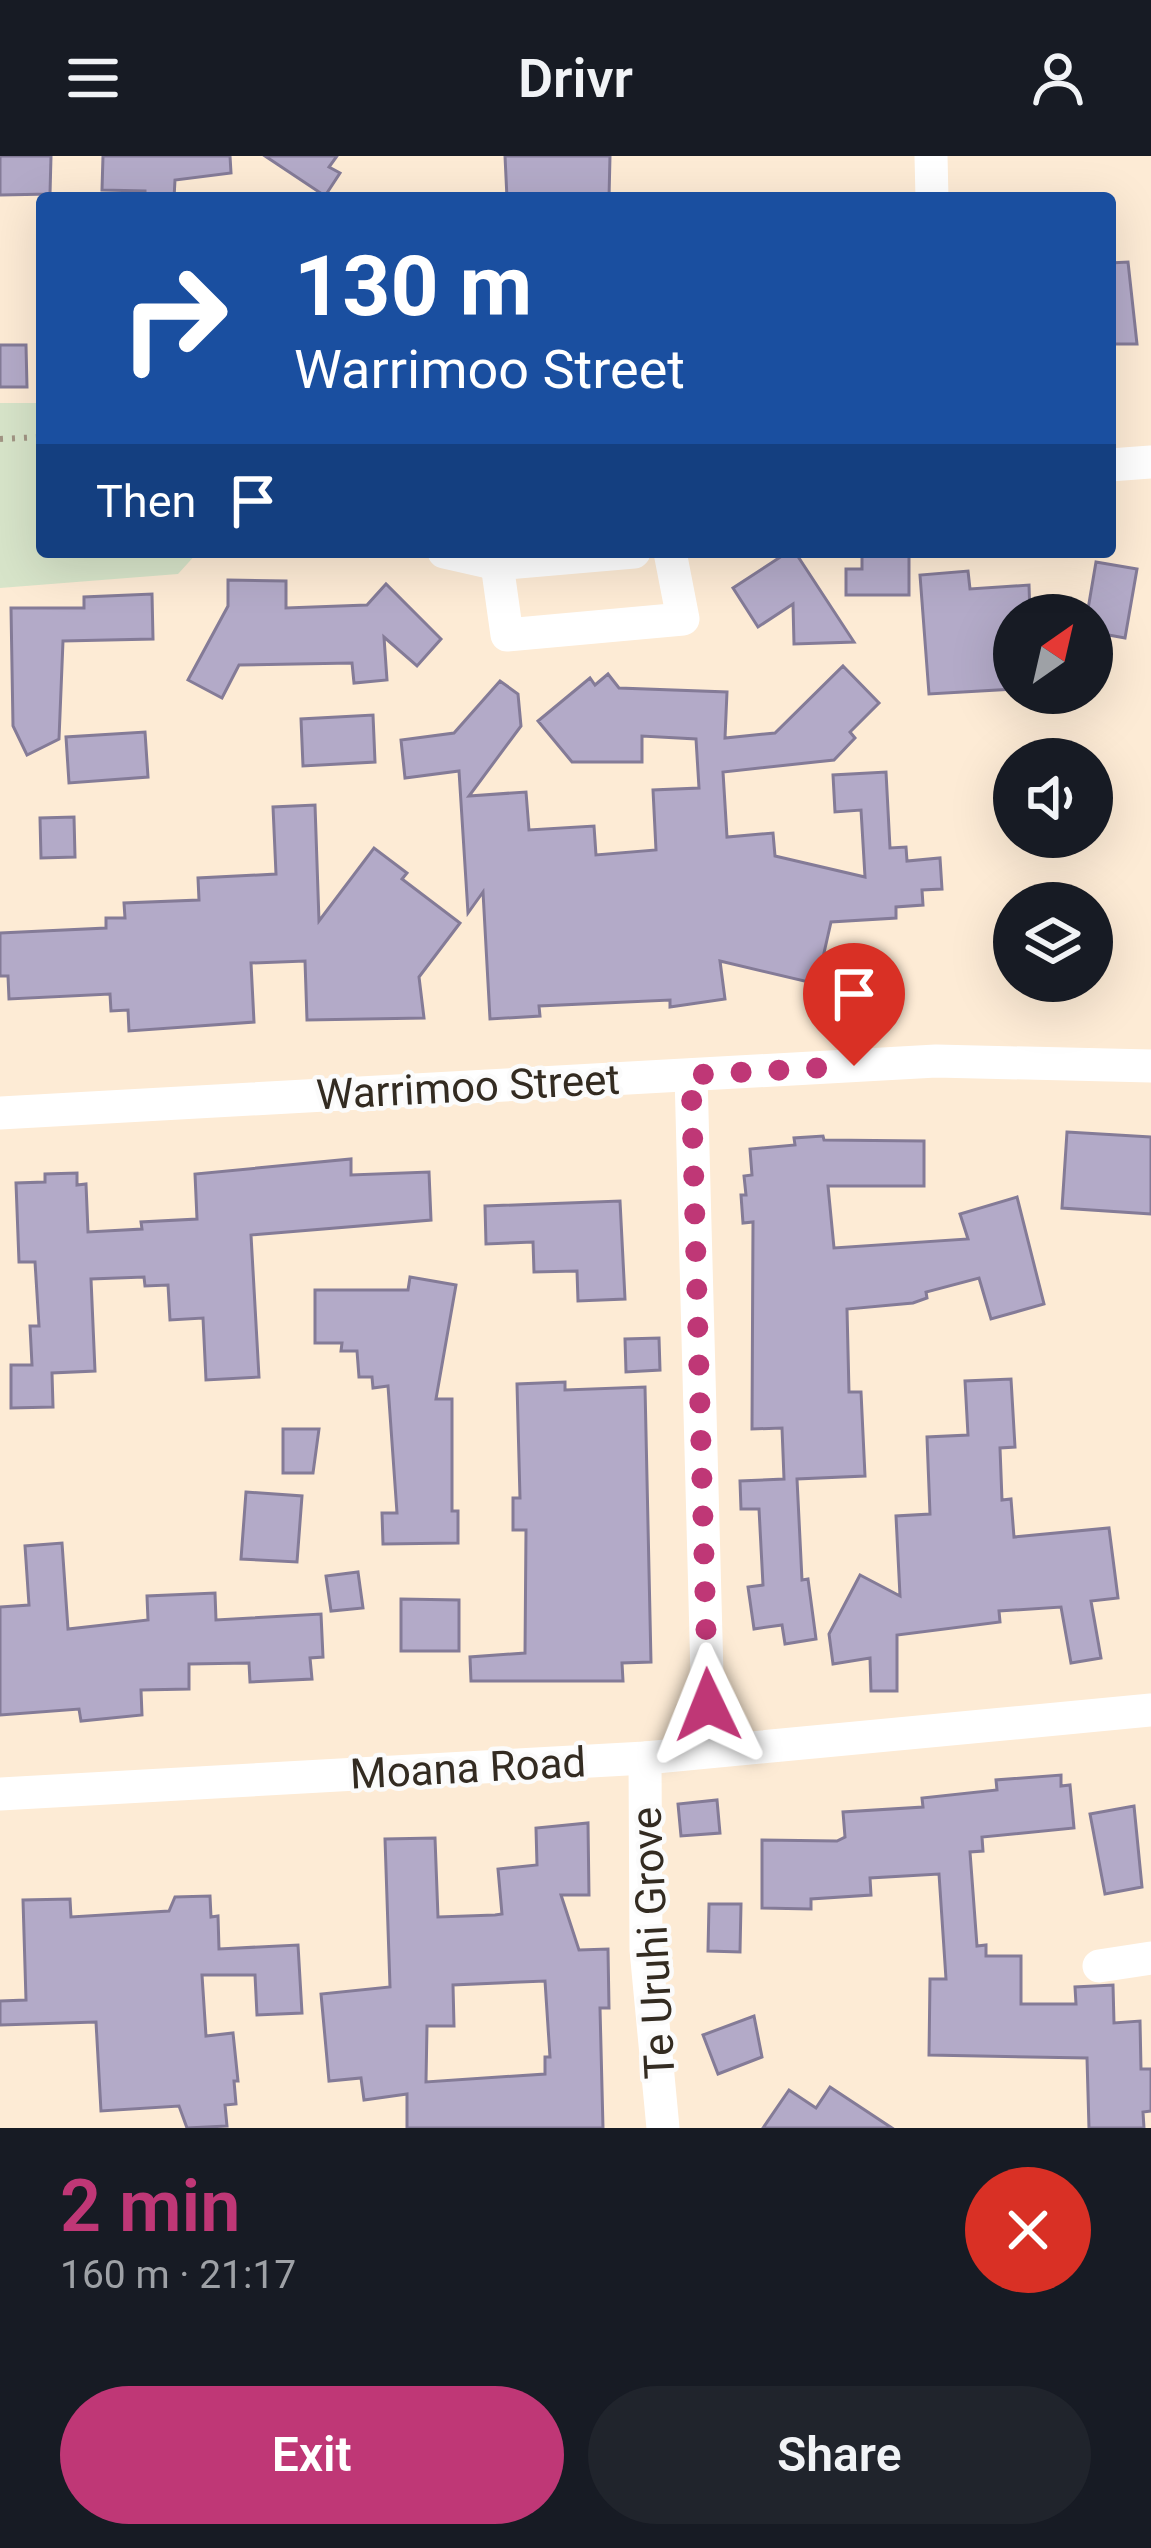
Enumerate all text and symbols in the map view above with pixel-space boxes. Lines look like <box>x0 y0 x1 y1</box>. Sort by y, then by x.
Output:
icon: menu <box>60 45 126 111</box>
icon: person <box>1025 45 1091 111</box>
text: Drivr <box>518 47 633 110</box>
text: 130 m <box>294 237 532 336</box>
icon: right <box>96 240 252 396</box>
text: Warrimoo Street <box>294 338 685 401</box>
icon: arrive <box>220 468 286 534</box>
text: Then <box>96 475 196 528</box>
north arrow <box>993 594 1113 714</box>
map controls <box>993 594 1113 1002</box>
button: sound <box>993 738 1113 858</box>
button: layers <box>993 882 1113 1002</box>
pin <box>803 943 905 1066</box>
icon: arrive <box>821 961 887 1027</box>
street label: Warrimoo Street <box>315 1055 621 1119</box>
position arrow <box>645 1642 771 1768</box>
street label: Moana Road <box>349 1737 587 1799</box>
street label: Te Uruhi Grove <box>621 1806 685 2080</box>
text: 2 min <box>60 2164 241 2249</box>
button: close <box>965 2167 1091 2293</box>
text: 160 m · 21:17 <box>60 2252 296 2298</box>
button: Exit <box>60 2386 564 2524</box>
button: Share <box>588 2386 1091 2524</box>

